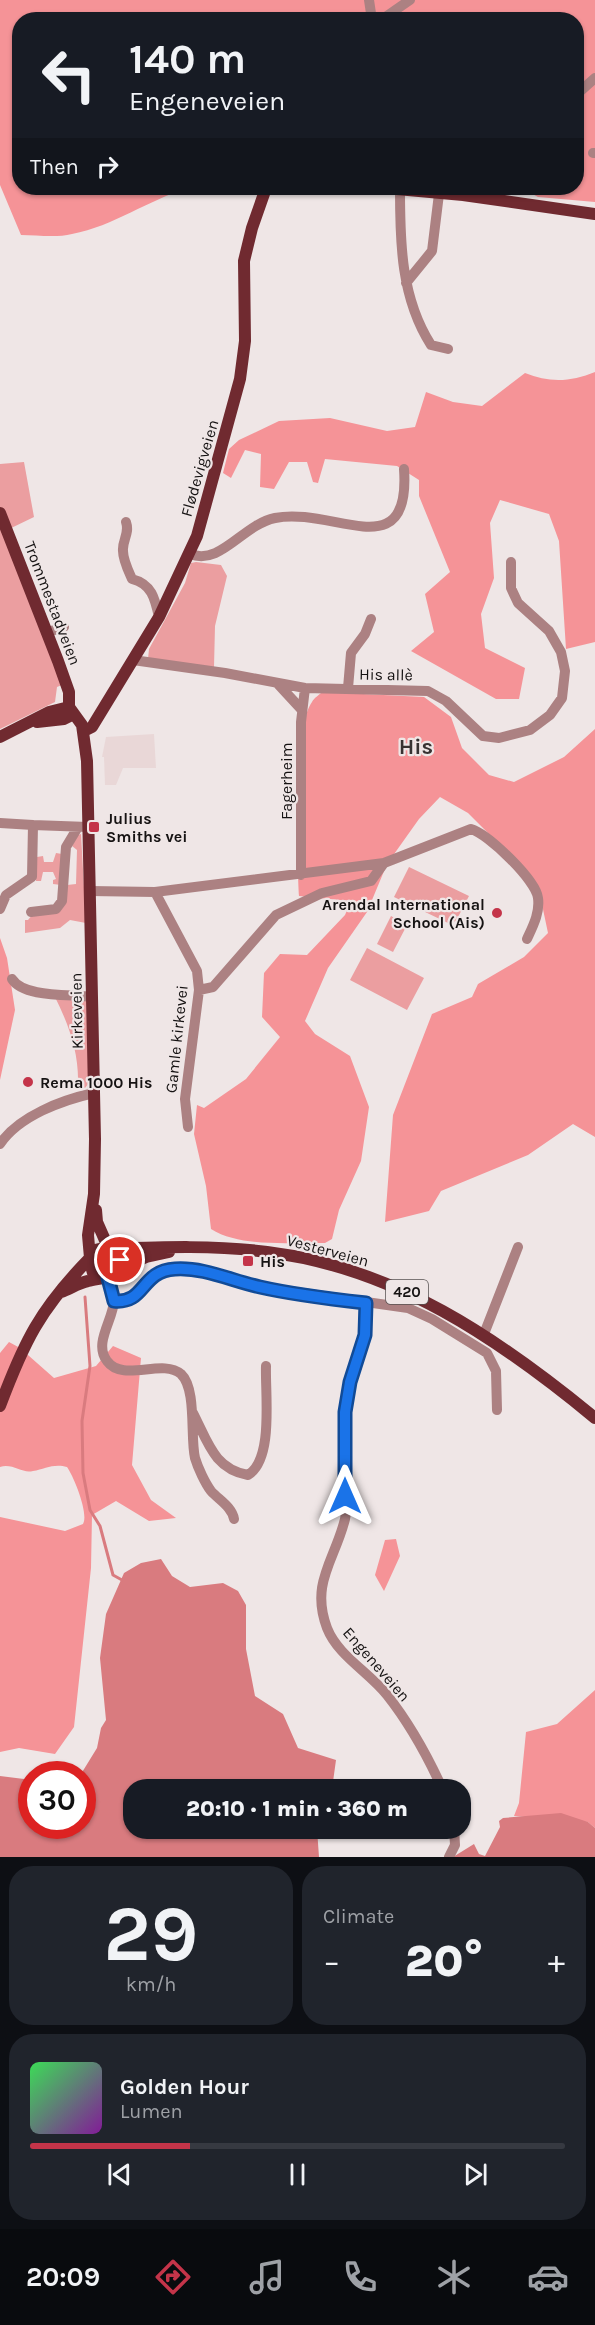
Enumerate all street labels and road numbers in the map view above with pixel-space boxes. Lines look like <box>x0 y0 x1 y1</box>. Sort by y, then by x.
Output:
street label: Flødevigveien <box>177 417 222 519</box>
street label: Trommestadveien <box>20 539 85 668</box>
street label: His allè <box>359 665 413 684</box>
street label: Fagerheim <box>277 742 296 820</box>
street label: Kirkeveien <box>66 973 87 1049</box>
street label: Gamle kirkevei <box>161 984 192 1094</box>
street label: Vesterveien <box>285 1230 371 1271</box>
road number: 420 <box>386 1280 428 1304</box>
street label: Engeneveien <box>339 1623 414 1706</box>

